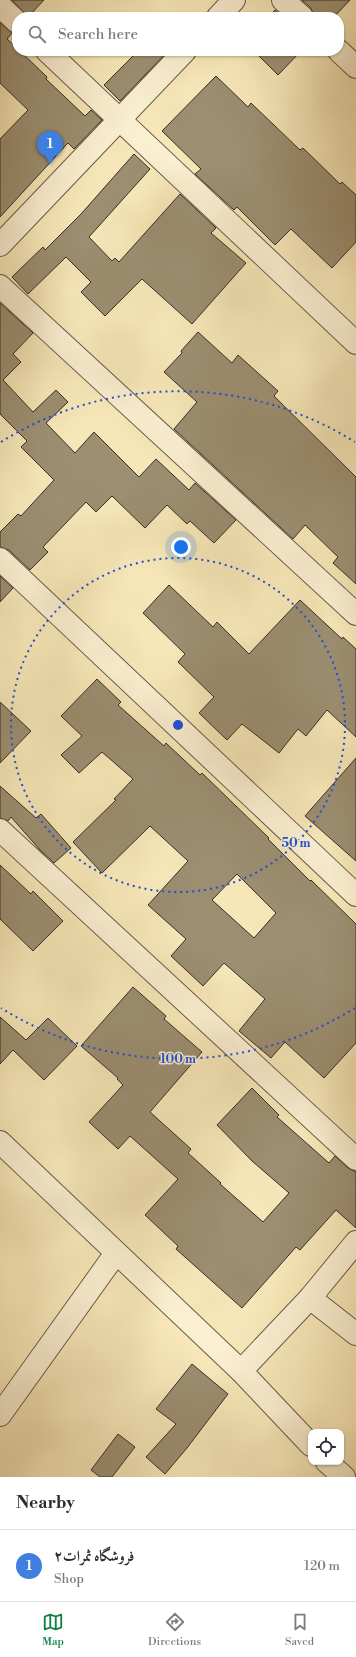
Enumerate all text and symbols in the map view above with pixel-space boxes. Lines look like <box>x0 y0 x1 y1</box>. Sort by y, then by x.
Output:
search box <box>12 12 344 56</box>
icon: search <box>26 23 48 45</box>
text: Search here <box>58 25 138 44</box>
pin: 1 <box>37 131 63 164</box>
your location <box>171 537 191 557</box>
centre of rings <box>171 718 185 732</box>
text: 50 m <box>281 836 311 851</box>
text: 100 m <box>160 1052 196 1067</box>
map controls <box>308 1429 344 1465</box>
button: locate <box>308 1429 344 1465</box>
text: Nearby <box>16 1492 75 1514</box>
text: فروشگاه ثمرات٢ <box>54 1547 134 1566</box>
text: 1 <box>26 1558 32 1574</box>
text: 120 m <box>304 1558 340 1574</box>
text: Shop <box>54 1571 84 1587</box>
tab: Map <box>42 1611 64 1649</box>
tab: Directions <box>148 1611 201 1649</box>
tab: Saved <box>285 1611 314 1649</box>

